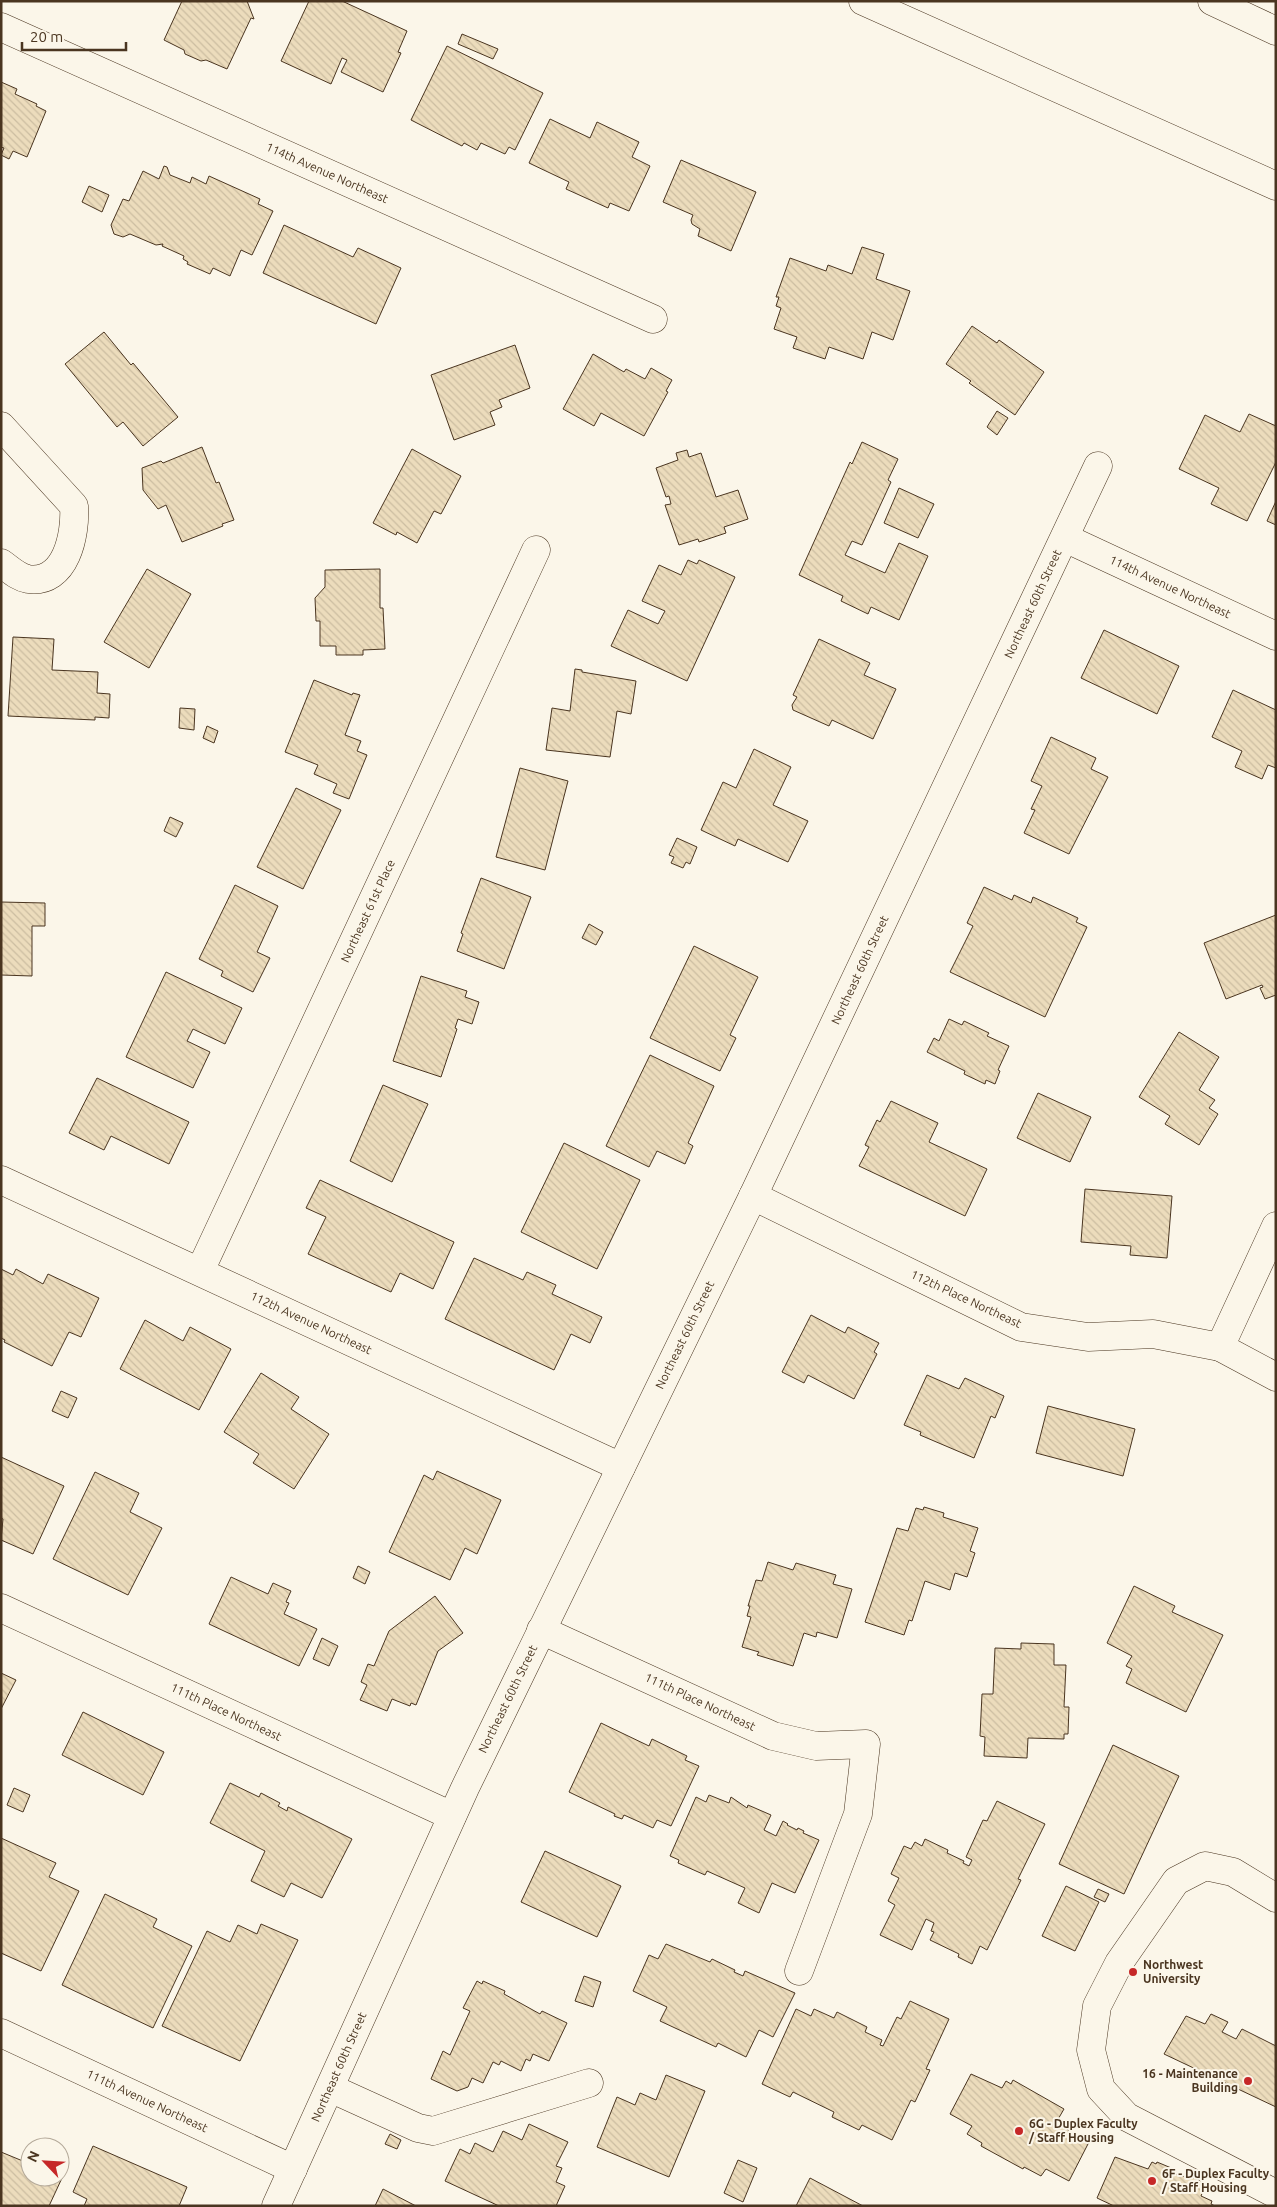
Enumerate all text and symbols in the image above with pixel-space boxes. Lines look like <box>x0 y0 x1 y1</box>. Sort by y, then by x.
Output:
scale bar <box>22 20 126 52</box>
text: 20 m <box>30 28 63 45</box>
street label: 114th Avenue Northeast <box>264 140 390 205</box>
street label: Northeast 60th Street <box>1002 547 1064 660</box>
street label: 114th Avenue Northeast <box>1108 553 1233 620</box>
street label: Northeast 61st Place <box>338 857 397 964</box>
street label: Northeast 60th Street <box>829 913 891 1026</box>
street label: 112th Place Northeast <box>909 1267 1024 1330</box>
street label: Northeast 60th Street <box>653 1278 716 1391</box>
street label: 112th Avenue Northeast <box>249 1289 374 1356</box>
street label: Northeast 60th Street <box>476 1642 539 1755</box>
street label: 111th Place Northeast <box>643 1670 758 1733</box>
street label: 111th Place Northeast <box>169 1680 284 1743</box>
place label: Northwest University <box>1143 1958 1203 1985</box>
marker: Northwest University <box>1127 1966 1139 1978</box>
street label: Northeast 60th Street <box>308 2010 369 2124</box>
street label: 111th Avenue Northeast <box>85 2067 210 2134</box>
place label: 16 - Maintenance Building <box>1142 2067 1238 2094</box>
marker: 16 - Maintenance Building <box>1242 2075 1254 2087</box>
place label: 6G - Duplex Faculty / Staff Housing <box>1028 2117 1138 2144</box>
marker: 6G - Duplex Faculty / Staff Housing <box>1013 2125 1025 2137</box>
north arrow <box>20 2137 70 2187</box>
text: N <box>24 2148 43 2165</box>
place label: 6F - Duplex Faculty / Staff Housing <box>1161 2167 1270 2194</box>
marker: 6F - Duplex Faculty / Staff Housing <box>1146 2175 1158 2187</box>

